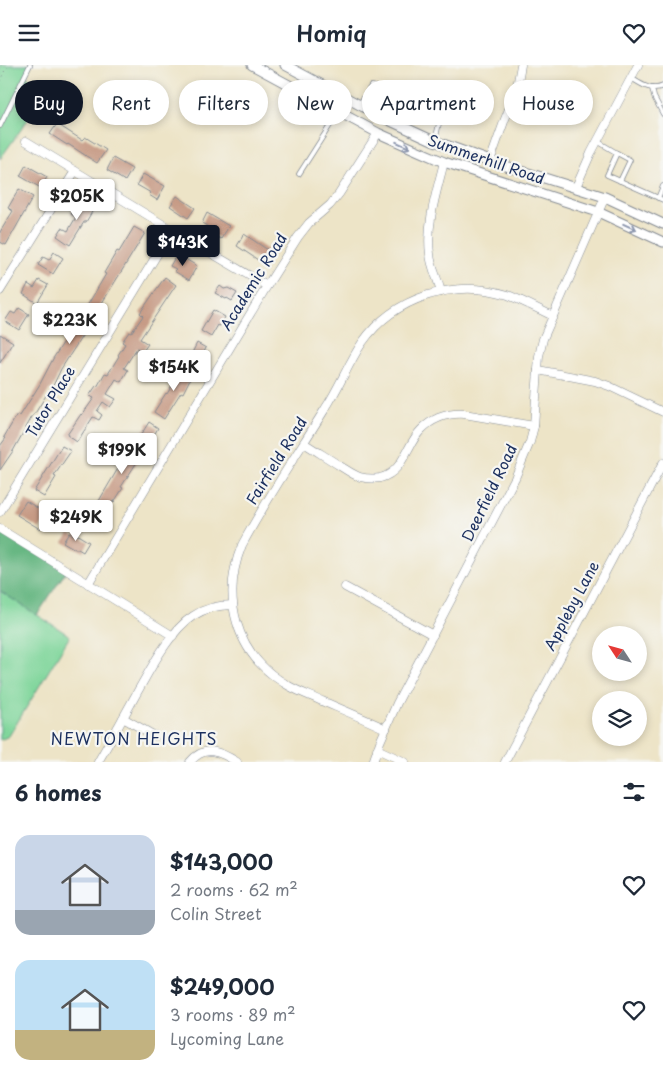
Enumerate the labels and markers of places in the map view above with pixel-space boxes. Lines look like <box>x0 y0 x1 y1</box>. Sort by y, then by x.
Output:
pin: $205K <box>42 179 112 221</box>
pin: $143K <box>148 225 218 267</box>
pin: $223K <box>35 303 105 345</box>
pin: $154K <box>139 349 209 392</box>
pin: $199K <box>87 433 157 475</box>
pin: $249K <box>41 499 111 542</box>

